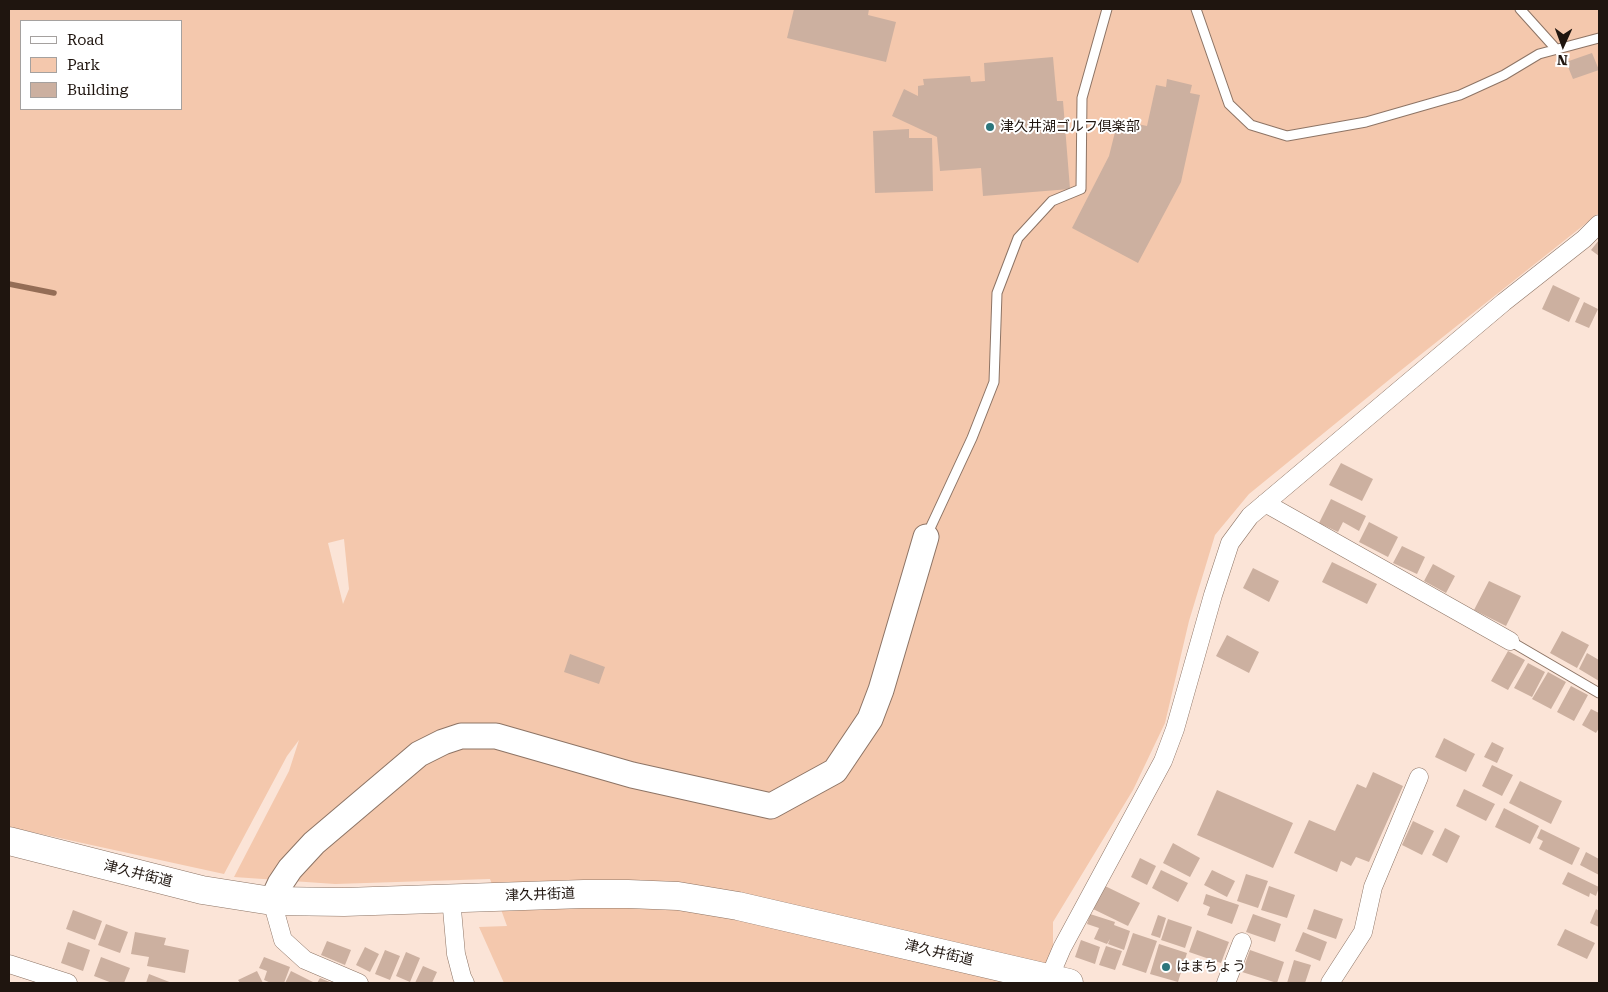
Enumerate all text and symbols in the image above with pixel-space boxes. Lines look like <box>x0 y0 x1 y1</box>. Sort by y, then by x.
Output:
legend <box>20 20 182 110</box>
north arrow <box>1538 20 1588 70</box>
text: Road <box>67 31 104 49</box>
text: N <box>1557 52 1568 68</box>
text: Park <box>67 56 100 74</box>
text: Building <box>67 81 128 99</box>
place label: 津久井湖ゴルフ倶楽部 <box>1000 119 1140 135</box>
marker: 津久井湖ゴルフ倶楽部 <box>984 121 996 133</box>
street label: 津久井街道 <box>102 857 174 891</box>
street label: 津久井街道 <box>505 885 575 905</box>
street label: 津久井街道 <box>903 937 975 969</box>
place label: はまちょう <box>1176 959 1246 975</box>
marker: はまちょう <box>1160 961 1172 973</box>

